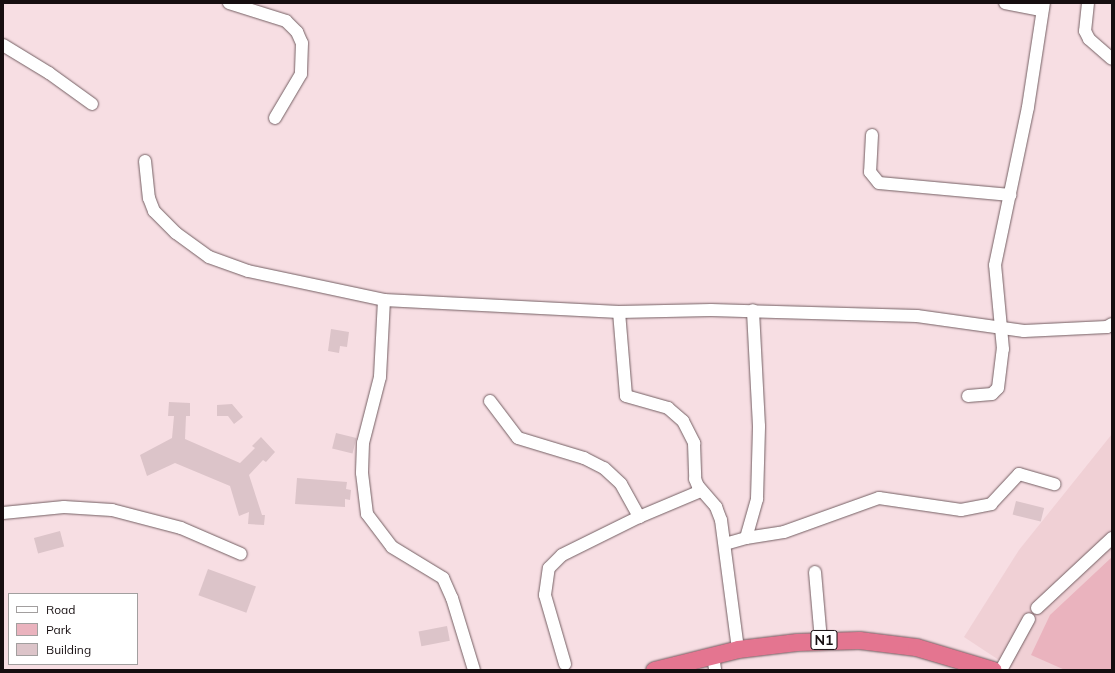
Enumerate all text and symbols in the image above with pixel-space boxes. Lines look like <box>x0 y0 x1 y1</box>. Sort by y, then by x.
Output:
legend <box>8 593 138 665</box>
text: Road <box>46 602 75 617</box>
text: Park <box>46 622 71 637</box>
road number: N1 <box>810 628 838 652</box>
text: Building <box>46 642 91 657</box>

